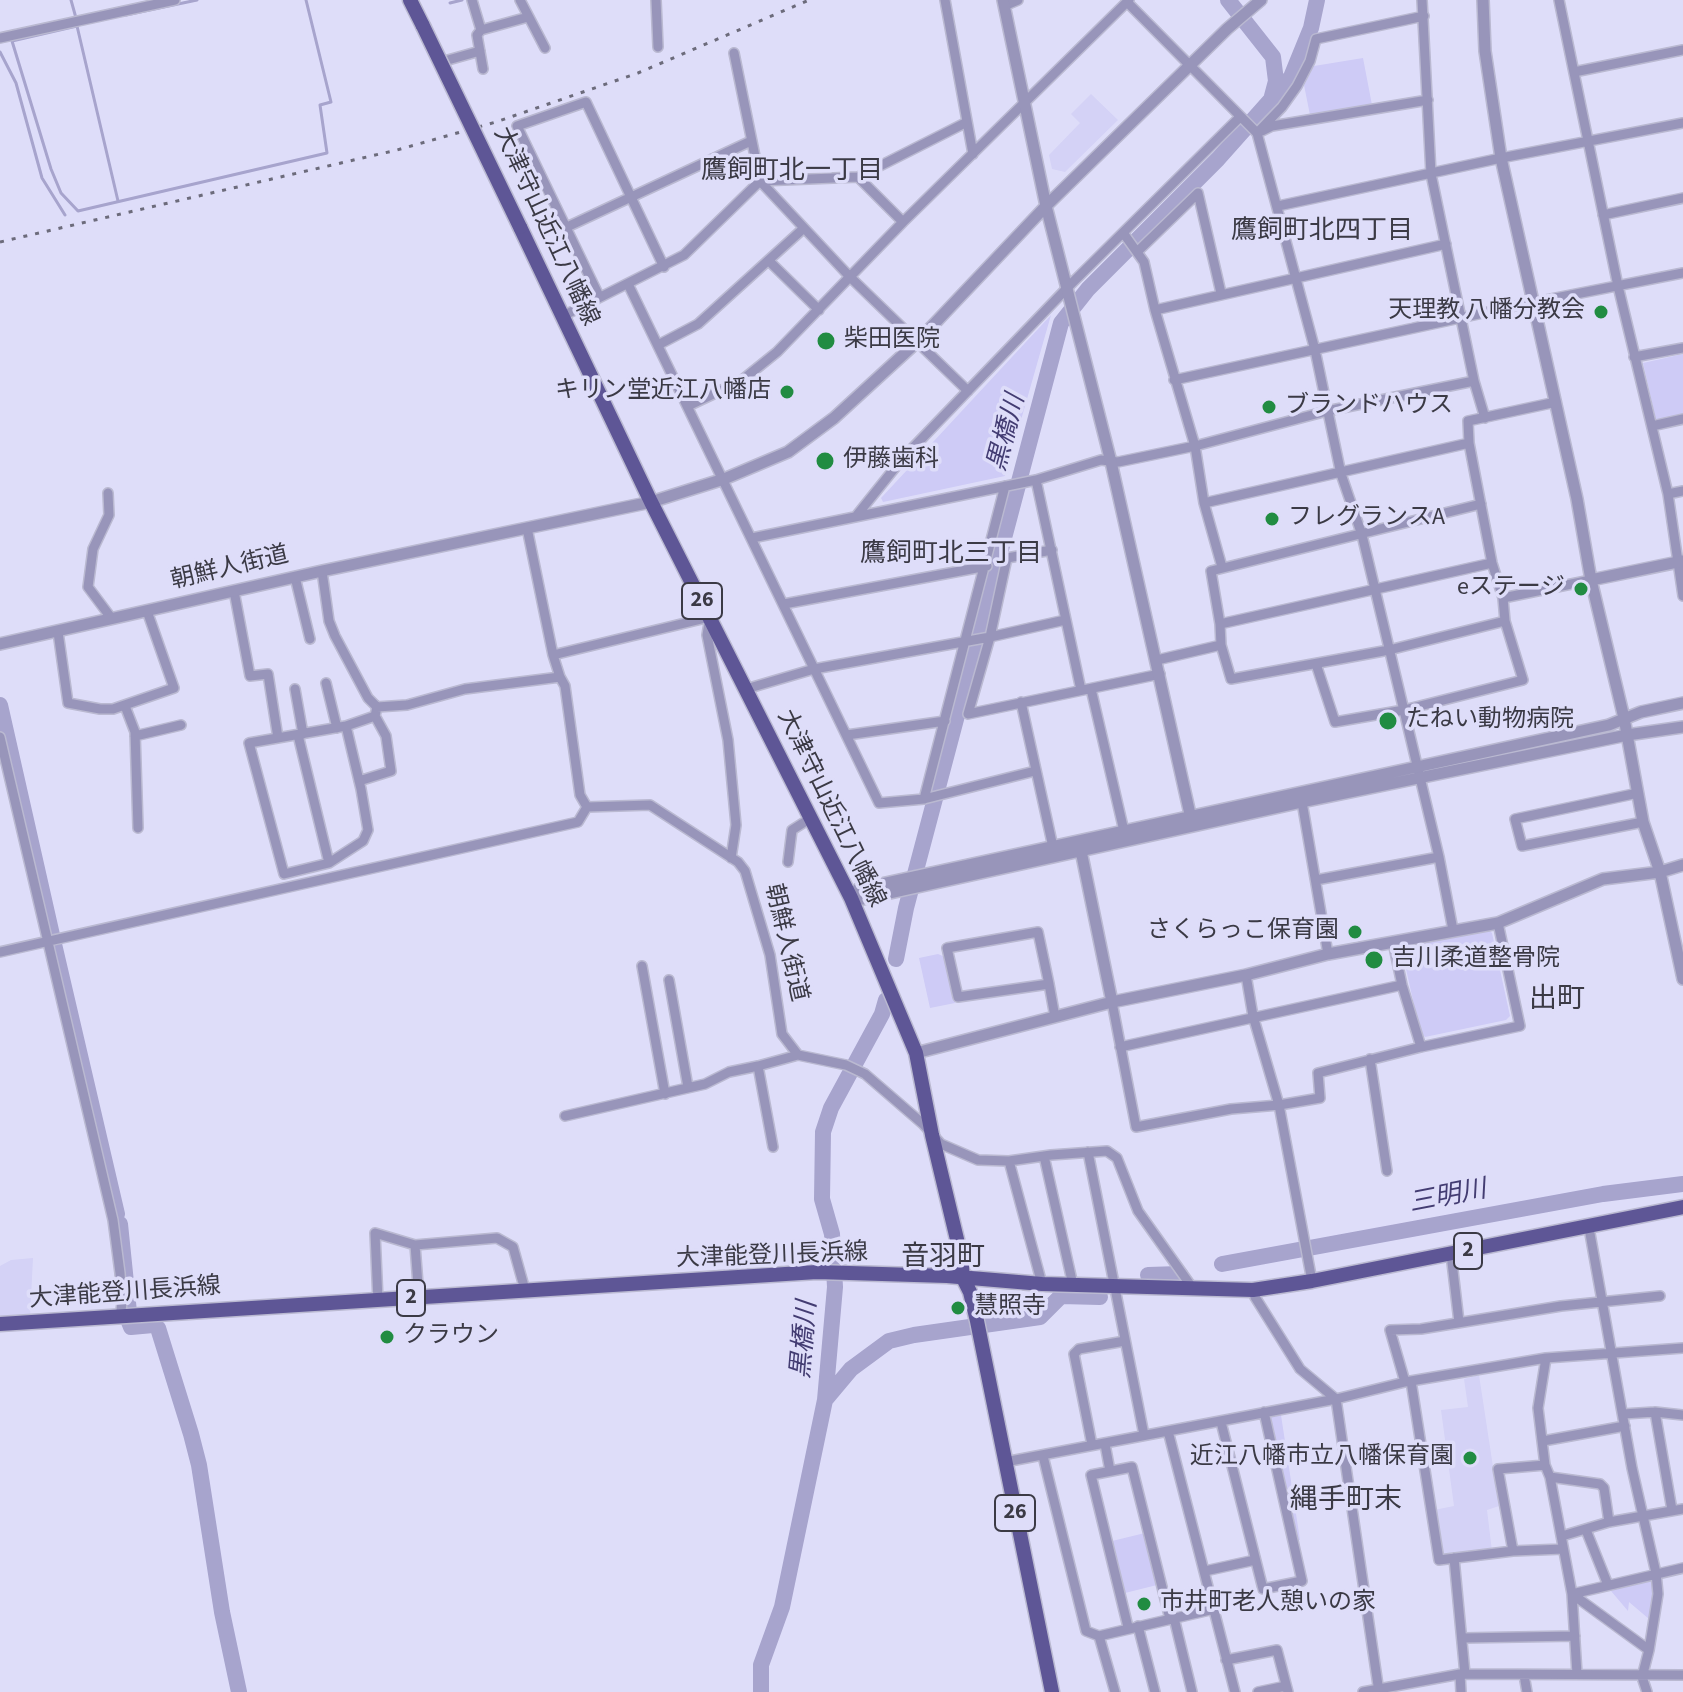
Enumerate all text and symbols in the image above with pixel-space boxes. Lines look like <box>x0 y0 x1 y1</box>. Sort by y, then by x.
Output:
street label: 大津守山近江八幡線 <box>486 123 604 331</box>
district label: 鷹飼町北一丁目 <box>701 156 883 188</box>
district label: 鷹飼町北四丁目 <box>1231 216 1413 248</box>
place label: 天理教 八幡分教会 <box>1388 298 1585 326</box>
marker: 天理教 八幡分教会 <box>1592 303 1610 321</box>
place label: 柴田医院 <box>844 327 940 355</box>
marker: 柴田医院 <box>815 330 837 352</box>
place label: キリン堂近江八幡店 <box>555 378 771 406</box>
marker: キリン堂近江八幡店 <box>778 383 796 401</box>
water label: 黒橋川 <box>983 391 1033 475</box>
place label: ブランドハウス <box>1285 393 1453 421</box>
marker: ブランドハウス <box>1260 398 1278 416</box>
place label: 伊藤歯科 <box>843 447 939 475</box>
marker: 伊藤歯科 <box>814 450 836 472</box>
place label: フレグランスA <box>1288 505 1445 533</box>
marker: フレグランスA <box>1263 510 1281 528</box>
district label: 鷹飼町北三丁目 <box>860 539 1042 571</box>
street label: 朝鮮人街道 <box>168 541 292 597</box>
place label: eステージ <box>1457 575 1565 603</box>
marker: eステージ <box>1572 580 1590 598</box>
road number: 26 <box>682 583 722 619</box>
street label: 大津守山近江八幡線 <box>770 706 890 912</box>
place label: たねい動物病院 <box>1406 707 1574 735</box>
marker: たねい動物病院 <box>1377 710 1399 732</box>
street label: 朝鮮人街道 <box>757 881 813 1005</box>
place label: さくらっこ保育園 <box>1147 918 1339 946</box>
marker: さくらっこ保育園 <box>1346 923 1364 941</box>
place label: 吉川柔道整骨院 <box>1392 946 1560 974</box>
marker: 吉川柔道整骨院 <box>1363 949 1385 971</box>
district label: 出町 <box>1529 984 1585 1018</box>
water label: 三明川 <box>1407 1175 1489 1221</box>
road number: 2 <box>1454 1233 1482 1269</box>
street label: 大津能登川長浜線 <box>676 1239 868 1275</box>
district label: 音羽町 <box>901 1242 985 1276</box>
street label: 大津能登川長浜線 <box>28 1273 222 1315</box>
road number: 2 <box>397 1280 425 1316</box>
place label: 慧照寺 <box>974 1294 1046 1322</box>
marker: 慧照寺 <box>949 1299 967 1317</box>
water label: 黒橋川 <box>787 1300 825 1380</box>
place label: クラウン <box>403 1323 499 1351</box>
marker: クラウン <box>378 1328 396 1346</box>
place label: 近江八幡市立八幡保育園 <box>1190 1444 1454 1472</box>
marker: 近江八幡市立八幡保育園 <box>1461 1449 1479 1467</box>
district label: 縄手町末 <box>1290 1485 1402 1519</box>
road number: 26 <box>995 1495 1035 1531</box>
place label: 市井町老人憩いの家 <box>1160 1590 1376 1618</box>
marker: 市井町老人憩いの家 <box>1135 1595 1153 1613</box>

